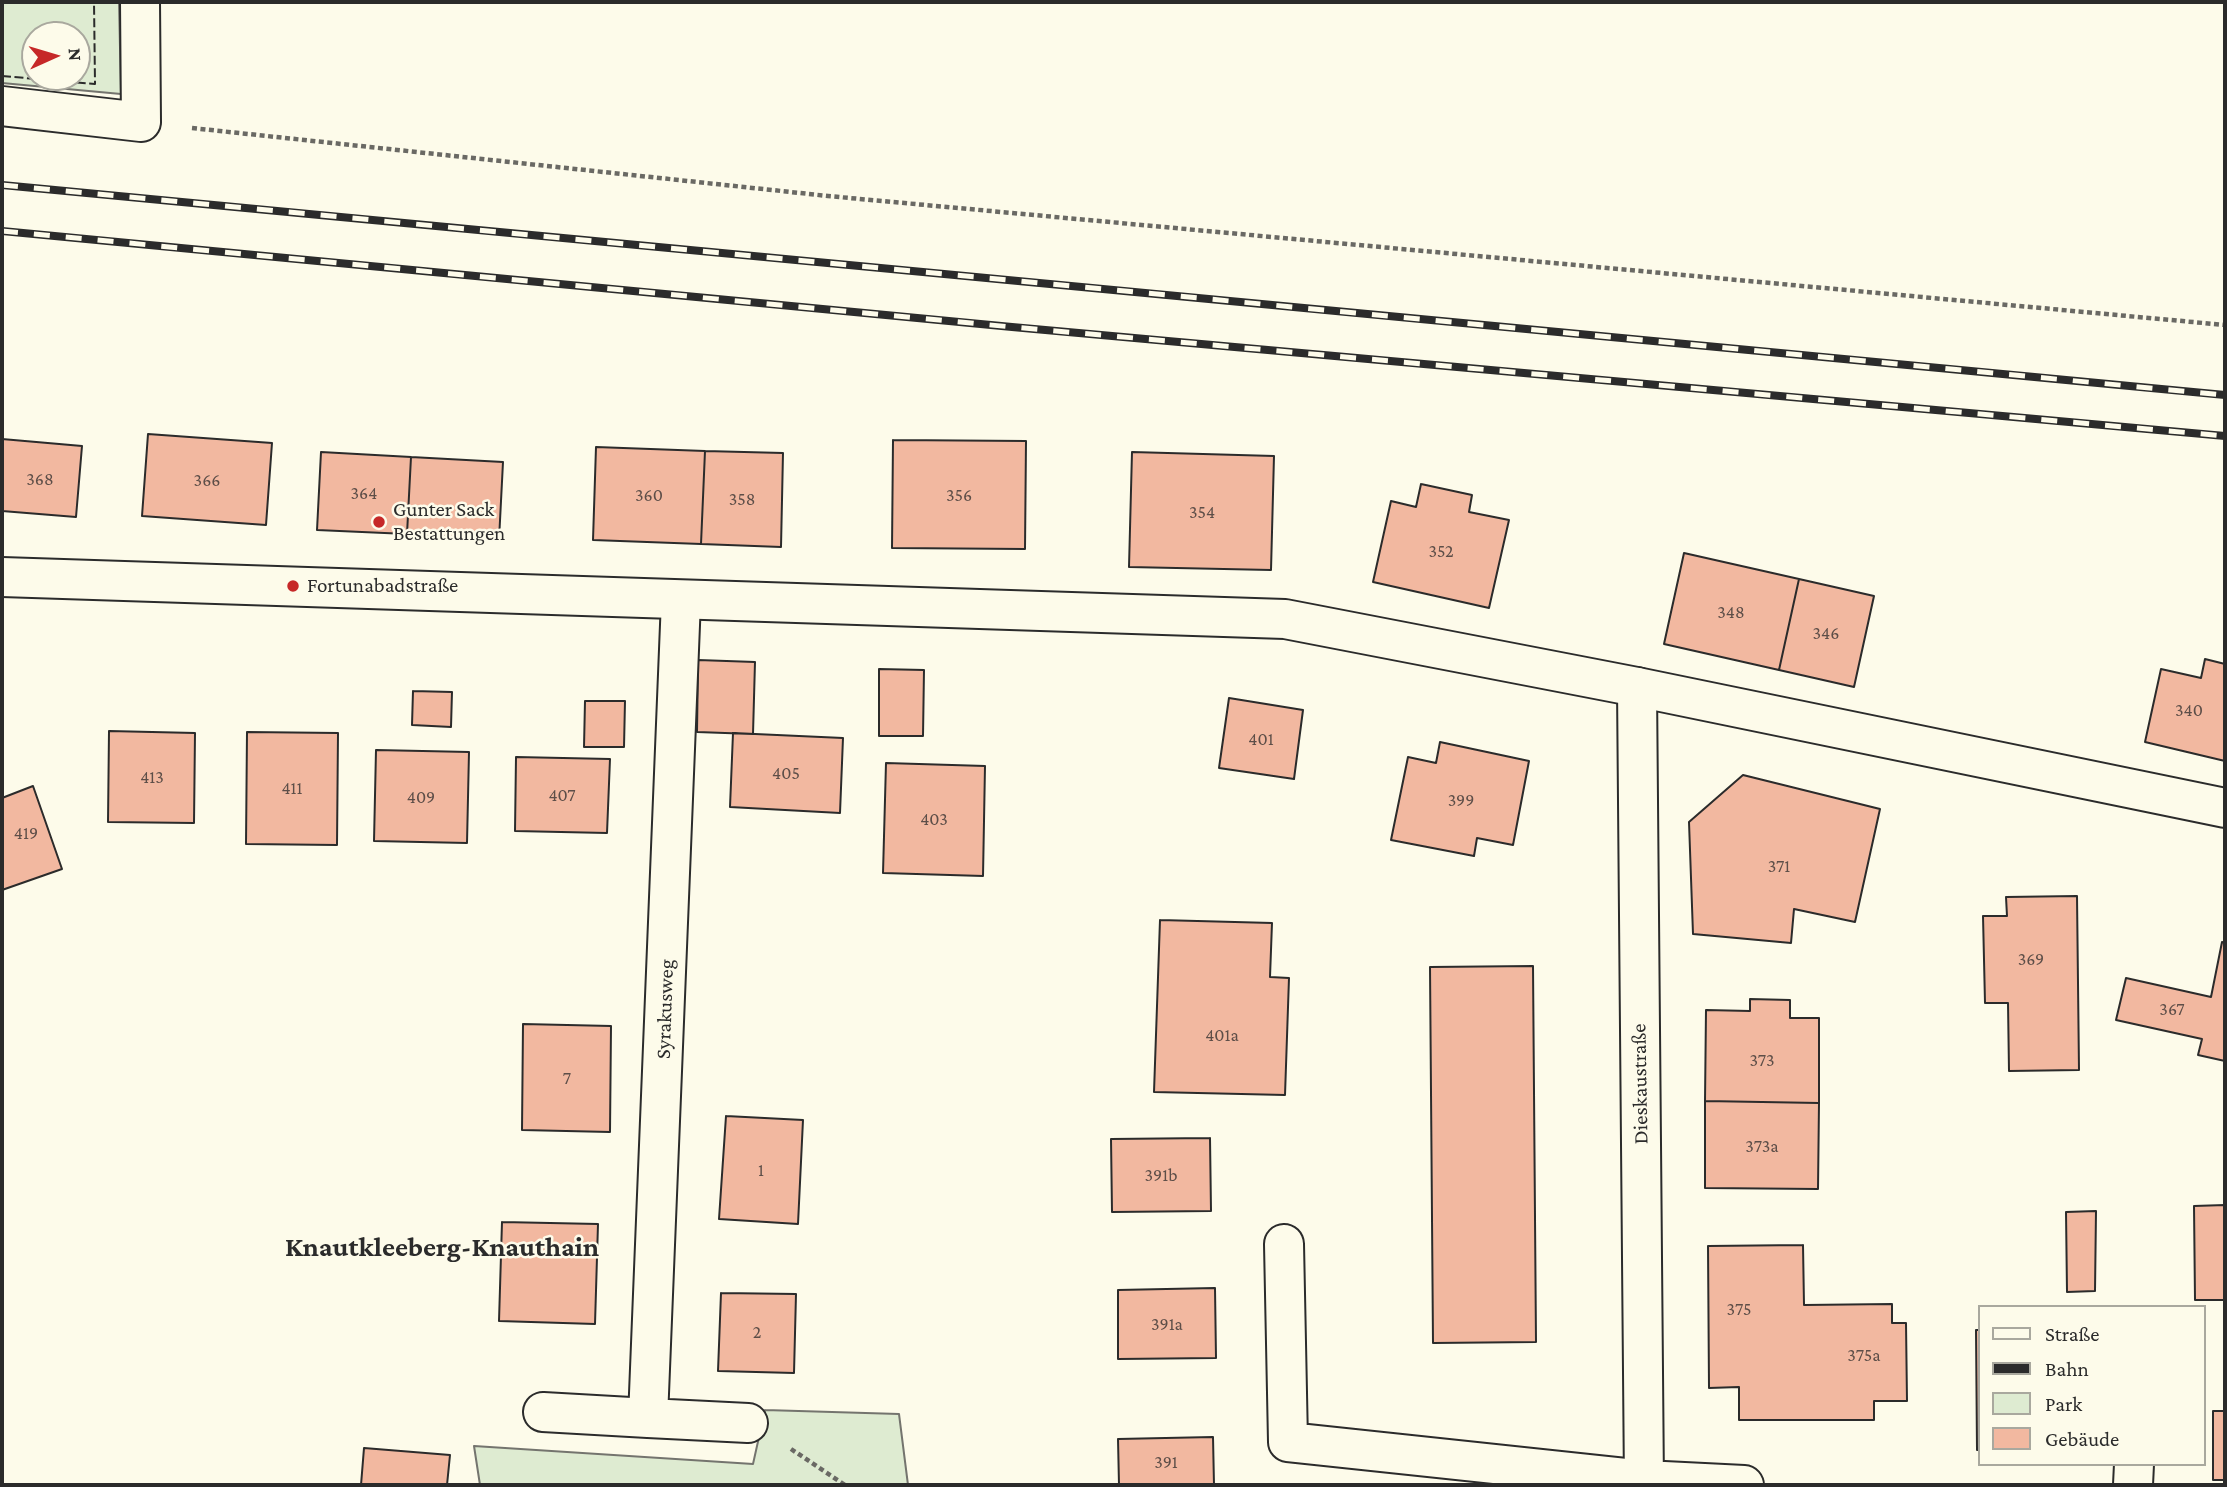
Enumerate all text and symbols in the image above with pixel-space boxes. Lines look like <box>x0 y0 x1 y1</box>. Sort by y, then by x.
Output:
north arrow <box>21 21 91 91</box>
text: N <box>65 47 86 62</box>
house number: 368 <box>26 468 54 490</box>
house number: 366 <box>194 469 220 491</box>
house number: 364 <box>351 482 377 504</box>
house number: 360 <box>635 484 663 506</box>
house number: 356 <box>946 484 972 506</box>
house number: 358 <box>729 488 755 510</box>
place label: Gunter Sack Bestattungen <box>393 497 505 547</box>
house number: 354 <box>1189 501 1215 523</box>
marker: Gunter Sack Bestattungen <box>371 514 387 530</box>
house number: 352 <box>1428 540 1454 562</box>
place label: Fortunabadstraße <box>307 573 458 599</box>
marker: Fortunabadstraße <box>285 578 301 594</box>
house number: 348 <box>1717 601 1745 623</box>
house number: 346 <box>1813 622 1839 644</box>
house number: 340 <box>2175 699 2203 721</box>
house number: 401 <box>1248 728 1274 750</box>
house number: 405 <box>772 762 800 784</box>
house number: 413 <box>140 766 164 788</box>
house number: 411 <box>281 777 303 799</box>
house number: 407 <box>548 784 576 806</box>
house number: 409 <box>407 786 435 808</box>
house number: 399 <box>1448 789 1474 811</box>
house number: 403 <box>920 808 948 830</box>
house number: 419 <box>14 822 38 844</box>
house number: 371 <box>1768 855 1790 877</box>
house number: 369 <box>2018 948 2044 970</box>
street label: Syrakusweg <box>651 959 679 1059</box>
house number: 367 <box>2159 998 2185 1020</box>
street label: Dieskaustraße <box>1626 1023 1654 1145</box>
house number: 401a <box>1205 1024 1239 1046</box>
house number: 373 <box>1749 1049 1775 1071</box>
house number: 7 <box>563 1067 571 1089</box>
house number: 373a <box>1745 1135 1779 1157</box>
house number: 1 <box>758 1159 764 1181</box>
house number: 391b <box>1145 1164 1177 1186</box>
district label: Knautkleeberg-Knauthain <box>285 1230 599 1264</box>
house number: 375 <box>1727 1298 1751 1320</box>
legend <box>1979 1305 2206 1466</box>
house number: 391a <box>1151 1313 1183 1335</box>
house number: 2 <box>753 1321 761 1343</box>
text: Straße <box>2045 1322 2099 1346</box>
house number: 375a <box>1847 1344 1881 1366</box>
text: Bahn <box>2045 1357 2089 1381</box>
text: Park <box>2045 1392 2082 1416</box>
text: Gebäude <box>2045 1427 2119 1451</box>
house number: 391 <box>1154 1451 1178 1473</box>

